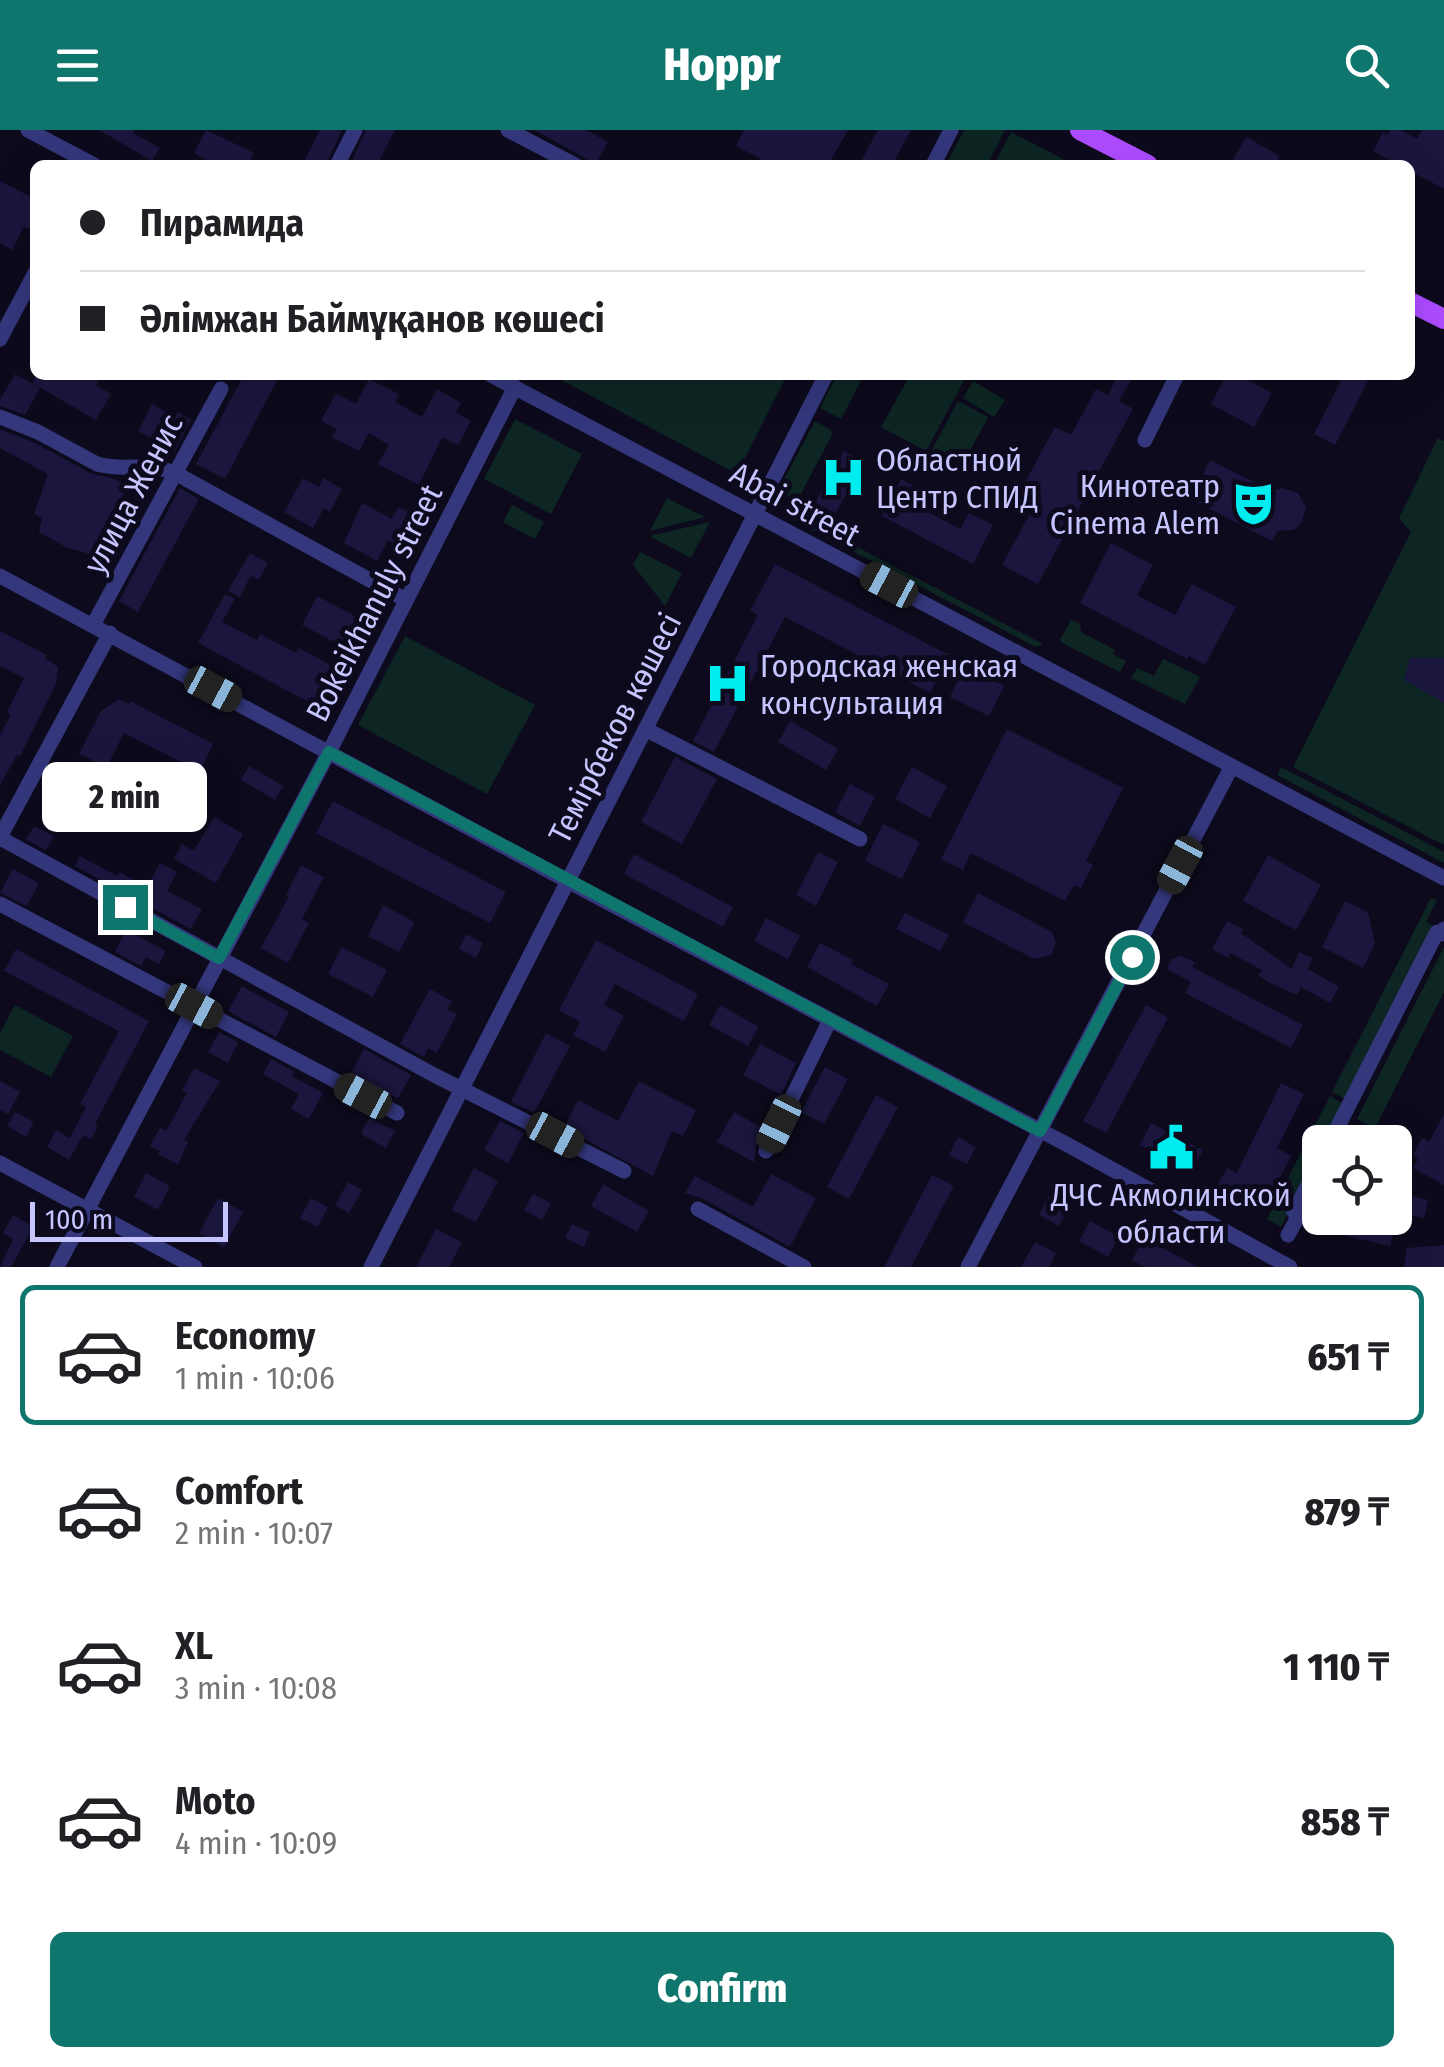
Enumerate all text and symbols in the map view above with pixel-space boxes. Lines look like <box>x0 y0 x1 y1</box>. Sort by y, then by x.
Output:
icon: menu <box>50 38 105 93</box>
text: Hoppr <box>664 38 780 92</box>
icon: search <box>1339 38 1394 93</box>
text: Пирамида <box>140 200 304 246</box>
text: Әлімжан Баймұқанов көшесі <box>140 296 605 342</box>
street label: улица Женис <box>75 408 191 580</box>
place label: Областной Центр СПИД <box>876 441 1038 516</box>
street label: Abai street <box>724 454 867 554</box>
hospital icon: Областной Центр СПИД <box>819 454 867 502</box>
place label: Кинотеатр Cinema Alem <box>1050 467 1220 542</box>
street label: Bokeikhanuly street <box>298 478 450 728</box>
theatre icon: Кинотеатр Cinema Alem <box>1229 480 1277 528</box>
car <box>855 558 923 612</box>
street label: Темірбеков көшесі <box>541 607 689 849</box>
place label: Городская женская консультация <box>760 647 1018 722</box>
hospital icon: Городская женская консультация <box>703 660 751 708</box>
car <box>179 662 247 716</box>
callout: 2 min <box>42 762 208 832</box>
text: 2 min <box>89 778 160 816</box>
car <box>1153 831 1207 899</box>
route end <box>103 885 148 930</box>
route start <box>1110 935 1155 980</box>
car <box>160 979 228 1033</box>
car <box>329 1069 397 1123</box>
car <box>752 1090 806 1158</box>
car <box>521 1108 589 1162</box>
public building icon: ДЧС Акмолинской области <box>1147 1123 1195 1171</box>
map controls <box>1302 1125 1412 1235</box>
button: locate <box>1302 1125 1412 1235</box>
place label: ДЧС Акмолинской области <box>1050 1176 1291 1251</box>
scale bar <box>30 1197 228 1242</box>
text: 100 m <box>45 1203 113 1236</box>
icon: car <box>55 1310 145 1400</box>
text: Economy <box>175 1313 315 1359</box>
text: 651 ₸ <box>1307 1334 1389 1380</box>
text: 1 min · 10:06 <box>175 1359 335 1397</box>
icon: car <box>55 1465 145 1555</box>
text: Comfort <box>175 1468 303 1514</box>
text: 879 ₸ <box>1304 1489 1389 1535</box>
text: 2 min · 10:07 <box>175 1514 333 1552</box>
icon: car <box>55 1620 145 1710</box>
text: XL <box>175 1623 213 1669</box>
text: 1 110 ₸ <box>1283 1644 1389 1690</box>
text: 3 min · 10:08 <box>175 1669 337 1707</box>
icon: car <box>55 1775 145 1865</box>
text: Moto <box>175 1778 256 1824</box>
text: 858 ₸ <box>1301 1799 1389 1845</box>
text: 4 min · 10:09 <box>175 1824 337 1862</box>
button: Confirm <box>50 1932 1394 2047</box>

